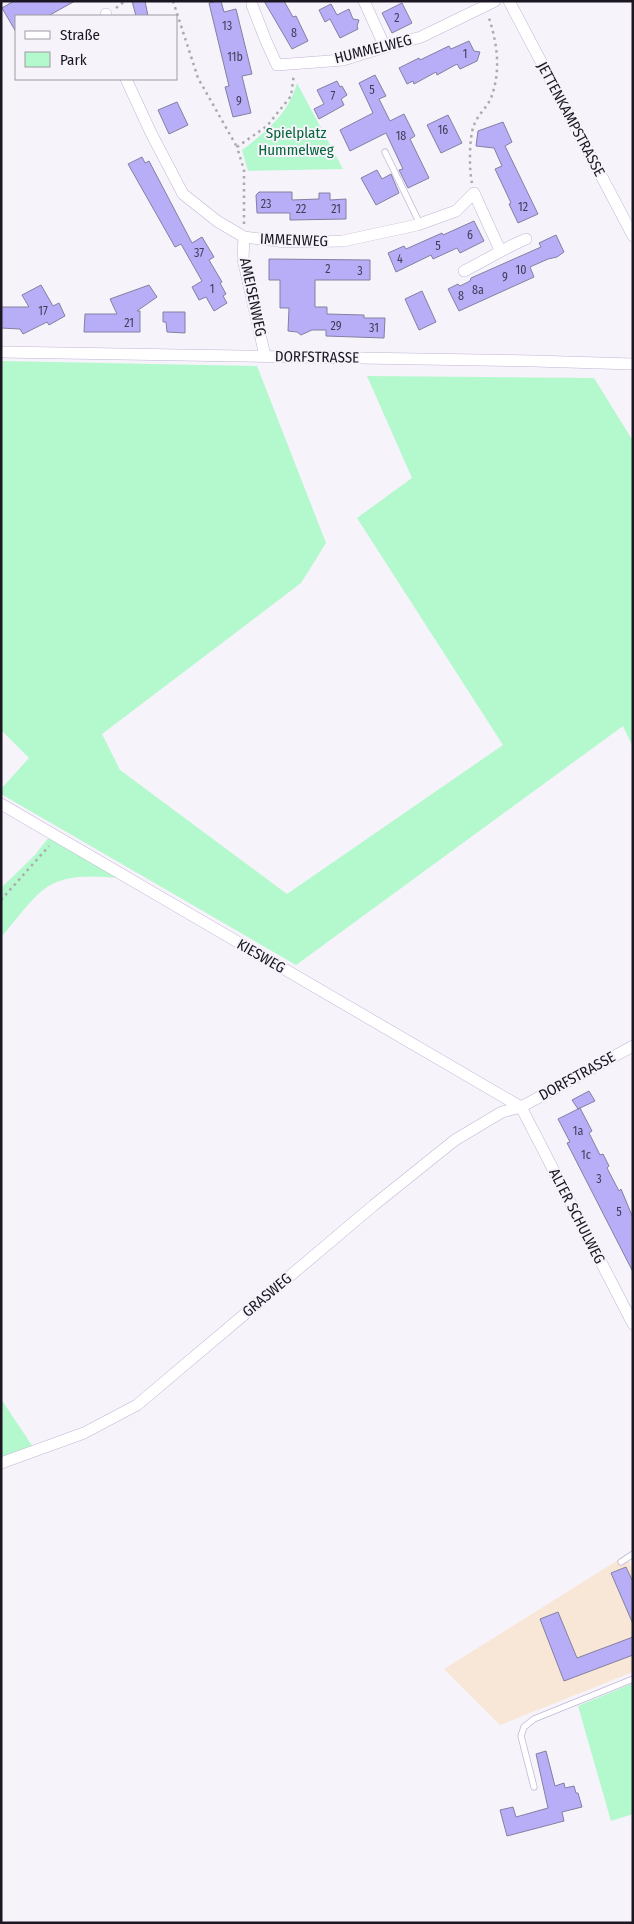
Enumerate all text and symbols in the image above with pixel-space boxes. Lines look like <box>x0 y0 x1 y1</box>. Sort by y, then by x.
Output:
house number: 2 <box>394 11 400 25</box>
legend <box>15 15 178 80</box>
house number: 13 <box>222 19 232 33</box>
text: Straße <box>60 26 100 44</box>
house number: 8 <box>291 26 297 40</box>
street label: HUMMELWEG <box>332 31 414 67</box>
house number: 1 <box>463 47 467 61</box>
house number: 11b <box>227 50 243 64</box>
text: Park <box>60 51 87 69</box>
street label: JETTENKAMPSTRASSE <box>533 59 609 179</box>
house number: 5 <box>369 83 375 97</box>
house number: 7 <box>331 89 336 103</box>
house number: 9 <box>236 94 242 108</box>
house number: 16 <box>438 123 448 137</box>
park label: Spielplatz Hummelweg <box>258 124 334 159</box>
house number: 18 <box>396 129 406 143</box>
house number: 23 <box>261 197 271 211</box>
house number: 12 <box>518 200 528 214</box>
house number: 22 <box>296 202 306 216</box>
house number: 21 <box>331 202 341 216</box>
house number: 6 <box>467 228 473 242</box>
street label: IMMENWEG <box>260 230 328 250</box>
house number: 5 <box>435 239 441 253</box>
house number: 37 <box>194 246 204 260</box>
house number: 4 <box>397 252 403 266</box>
street label: AMEISENWEG <box>236 256 270 338</box>
house number: 2 <box>325 262 331 276</box>
house number: 10 <box>516 263 526 277</box>
house number: 3 <box>357 264 363 278</box>
house number: 9 <box>502 270 508 284</box>
house number: 1 <box>210 282 214 296</box>
house number: 8a <box>472 283 484 297</box>
house number: 8 <box>458 289 464 303</box>
house number: 17 <box>38 304 48 318</box>
house number: 21 <box>124 316 134 330</box>
house number: 29 <box>330 319 342 333</box>
house number: 31 <box>369 321 379 335</box>
street label: DORFSTRASSE <box>275 347 359 367</box>
street label: KIESWEG <box>234 935 288 977</box>
street label: DORFSTRASSE <box>536 1048 618 1104</box>
house number: 1a <box>573 1124 583 1138</box>
house number: 1c <box>581 1148 591 1162</box>
street label: ALTER SCHULWEG <box>545 1165 609 1267</box>
house number: 3 <box>596 1172 602 1186</box>
house number: 5 <box>616 1205 622 1219</box>
street label: GRASWEG <box>239 1269 295 1321</box>

